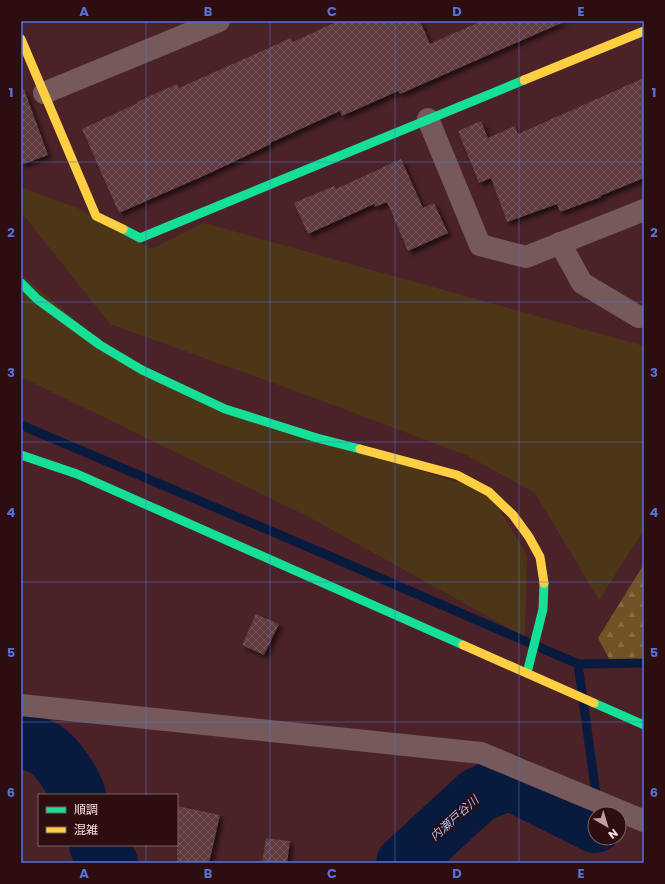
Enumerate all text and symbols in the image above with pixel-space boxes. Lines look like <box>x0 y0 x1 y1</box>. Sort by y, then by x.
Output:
text: A <box>79 2 89 21</box>
text: B <box>204 2 213 21</box>
text: C <box>327 2 337 21</box>
text: D <box>452 2 462 21</box>
text: E <box>577 2 585 21</box>
text: 1 <box>9 83 13 102</box>
text: 1 <box>652 83 656 102</box>
text: 2 <box>7 223 15 242</box>
text: 2 <box>650 223 658 242</box>
text: 3 <box>7 363 15 382</box>
text: 3 <box>650 363 658 382</box>
text: 4 <box>7 503 16 522</box>
text: 4 <box>650 503 659 522</box>
text: 5 <box>7 643 15 662</box>
text: 5 <box>650 643 658 662</box>
text: 6 <box>7 783 15 802</box>
text: 6 <box>650 783 658 802</box>
water label: 内瀬戸谷川 <box>426 790 483 844</box>
legend <box>38 794 178 846</box>
text: 順調 <box>74 801 98 818</box>
north arrow <box>587 806 627 846</box>
text: 混雑 <box>74 821 98 838</box>
text: N <box>605 825 621 843</box>
text: A <box>79 864 89 883</box>
text: B <box>204 864 213 883</box>
text: C <box>327 864 337 883</box>
text: D <box>452 864 462 883</box>
text: E <box>577 864 585 883</box>

